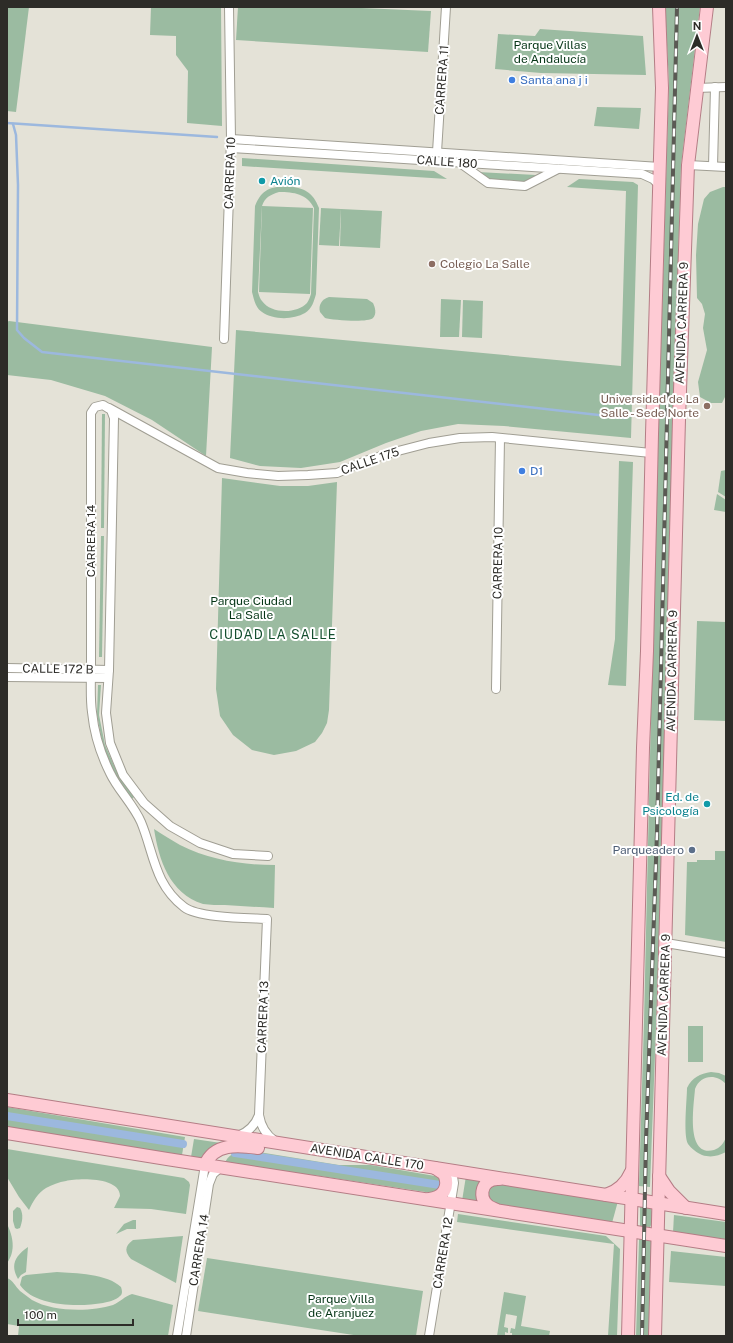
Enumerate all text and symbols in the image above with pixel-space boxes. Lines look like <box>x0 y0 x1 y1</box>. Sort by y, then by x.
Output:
north arrow <box>677 16 717 56</box>
text: N <box>693 20 701 32</box>
park label: Parque Villas de Andalucía <box>513 38 587 66</box>
street label: CARRERA 11 <box>433 45 451 115</box>
place label: Santa ana j i <box>520 73 588 87</box>
marker: Santa ana j i <box>507 75 517 85</box>
street label: CARRERA 10 <box>222 137 238 209</box>
street label: CALLE 180 <box>416 153 478 171</box>
place label: Avión <box>270 174 301 188</box>
marker: Avión <box>257 176 267 186</box>
place label: Colegio La Salle <box>440 257 530 271</box>
marker: Colegio La Salle <box>427 259 437 269</box>
street label: AVENIDA CARRERA 9 <box>673 262 691 384</box>
place label: Universidad de La Salle - Sede Norte <box>600 392 699 420</box>
marker: Universidad de La Salle - Sede Norte <box>702 401 712 411</box>
street label: CALLE 175 <box>339 444 401 477</box>
place label: D1 <box>530 464 543 478</box>
marker: D1 <box>517 466 527 476</box>
street label: CARRERA 14 <box>84 504 98 577</box>
street label: CARRERA 10 <box>490 527 506 599</box>
park label: Parque Ciudad La Salle <box>210 594 292 622</box>
street label: AVENIDA CARRERA 9 <box>664 610 680 732</box>
district label: CIUDAD LA SALLE <box>209 627 337 642</box>
street label: CALLE 172 B <box>22 661 94 677</box>
place label: Ed. de Psicología <box>642 790 699 818</box>
marker: Ed. de Psicología <box>702 799 712 809</box>
place label: Parqueadero <box>612 843 684 857</box>
marker: Parqueadero <box>687 845 697 855</box>
street label: AVENIDA CARRERA 9 <box>655 934 673 1056</box>
street label: CARRERA 13 <box>255 981 271 1053</box>
street label: AVENIDA CALLE 170 <box>309 1141 425 1173</box>
street label: CARRERA 14 <box>186 1213 212 1287</box>
street label: CARRERA 12 <box>430 1216 456 1290</box>
park label: Parque Villa de Aranjuez <box>307 1292 375 1320</box>
scale bar <box>18 1301 133 1327</box>
text: 100 m <box>24 1308 57 1322</box>

